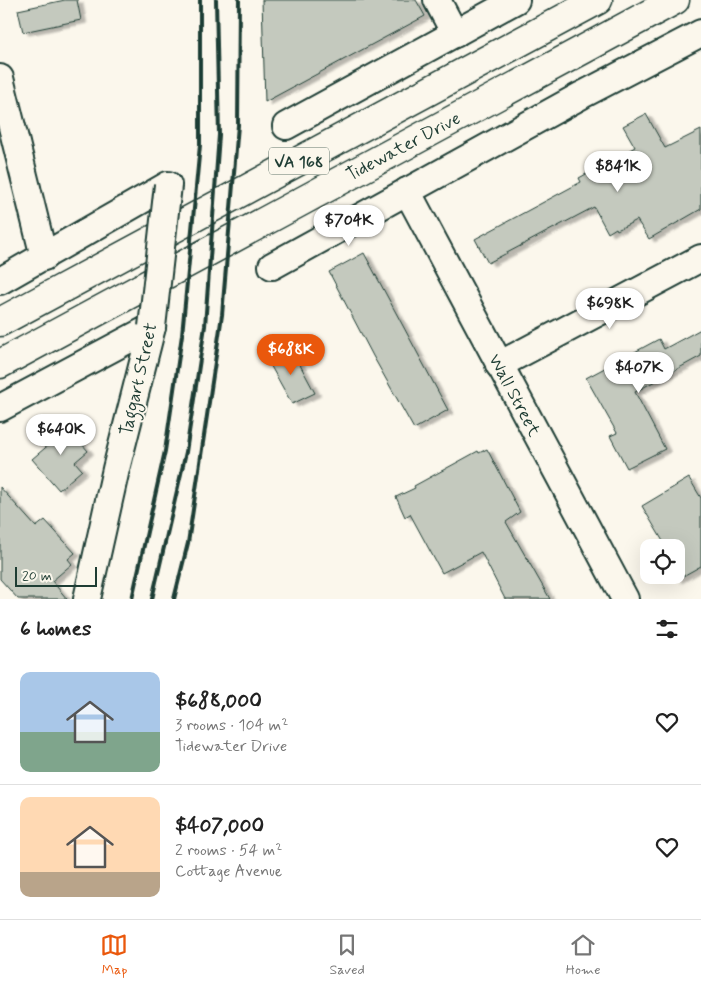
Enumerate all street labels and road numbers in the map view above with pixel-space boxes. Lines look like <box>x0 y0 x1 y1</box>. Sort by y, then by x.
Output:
street label: Tidewater Drive <box>342 107 465 187</box>
road number: VA 168 <box>269 148 329 175</box>
street label: Taggart Street <box>114 320 166 438</box>
street label: Wall Street <box>482 350 546 441</box>

